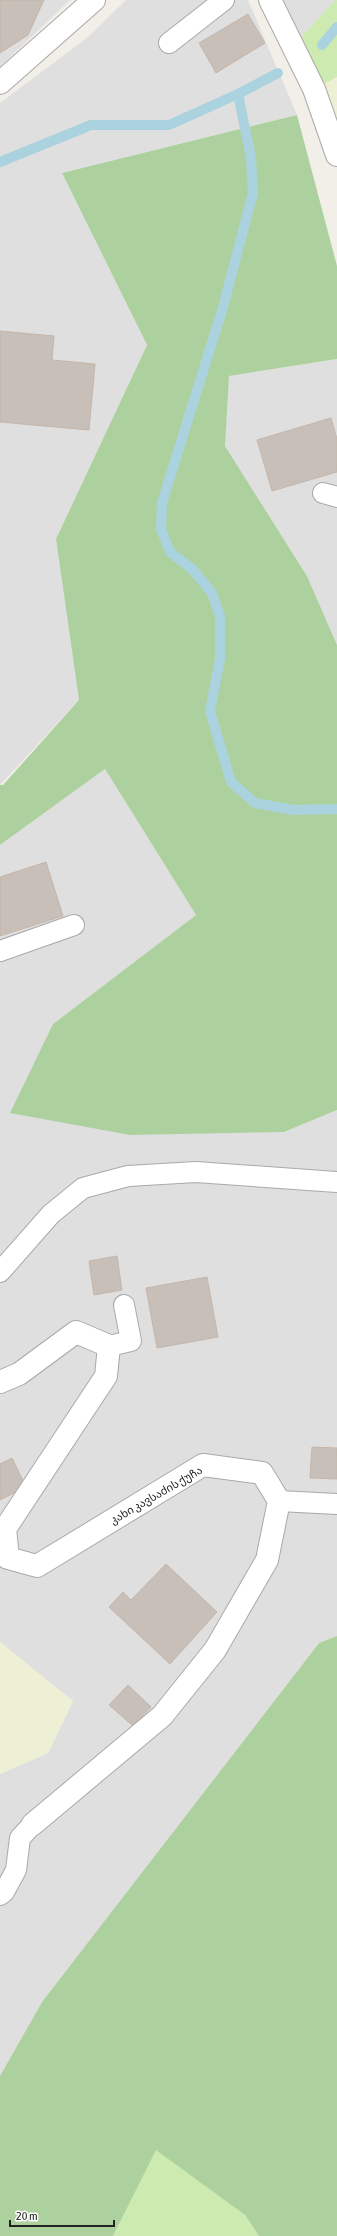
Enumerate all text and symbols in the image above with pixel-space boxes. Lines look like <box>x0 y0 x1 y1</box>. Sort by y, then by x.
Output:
street label: კახი კავსაძის ქუჩა <box>108 1464 205 1527</box>
scale bar <box>10 2202 114 2228</box>
text: 20 m <box>16 2209 38 2223</box>

